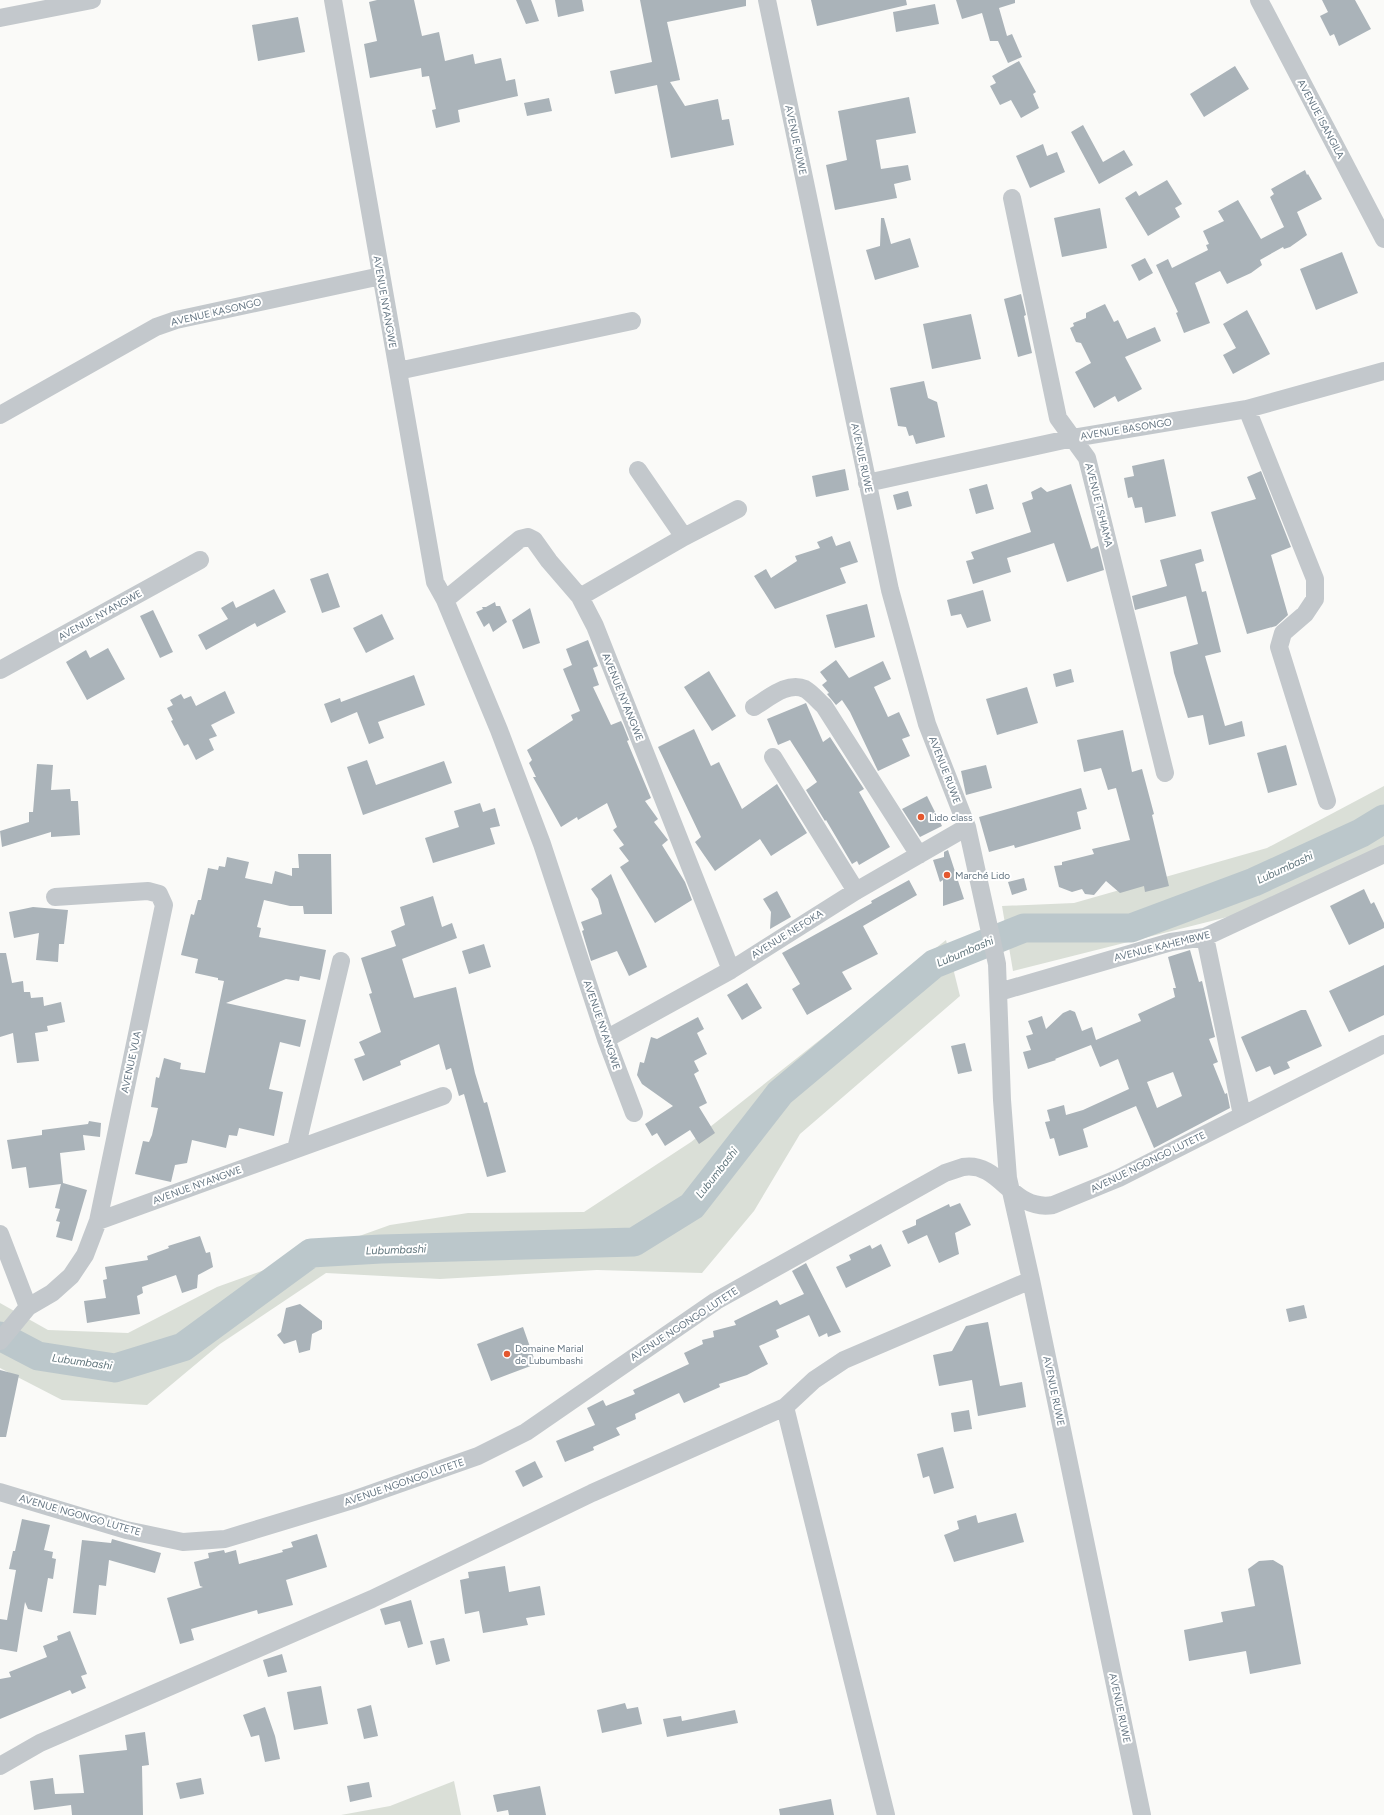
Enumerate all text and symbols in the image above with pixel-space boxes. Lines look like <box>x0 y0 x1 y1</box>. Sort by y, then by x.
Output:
street label: AVENUE ISANGILA <box>1295 77 1347 161</box>
street label: AVENUE RUWE <box>782 104 810 176</box>
street label: AVENUE NYANGWE <box>370 255 400 349</box>
street label: AVENUE KASONGO <box>170 295 263 329</box>
street label: AVENUE BASONGO <box>1079 415 1173 443</box>
street label: AVENUE RUWE <box>848 422 876 494</box>
street label: AVENUE TSHIAMA <box>1082 462 1116 549</box>
street label: AVENUE NYANGWE <box>56 587 144 643</box>
street label: AVENUE NYANGWE <box>599 651 647 743</box>
street label: AVENUE RUWE <box>926 734 964 806</box>
place label: Lido class <box>929 811 973 824</box>
marker: Lido class <box>916 812 926 822</box>
water label: Lubumbashi <box>1255 849 1316 887</box>
place label: Marché Lido <box>955 869 1010 882</box>
marker: Marché Lido <box>942 870 952 880</box>
street label: AVENUE NEFOKA <box>749 907 825 961</box>
street label: AVENUE KAHEMBWE <box>1113 928 1212 964</box>
water label: Lubumbashi <box>935 934 996 970</box>
street label: AVENUE NYANGWE <box>581 979 623 1072</box>
street label: AVENUE VUA <box>118 1030 144 1094</box>
street label: AVENUE NGONGO LUTETE <box>1088 1128 1208 1195</box>
water label: Lubumbashi <box>693 1145 741 1201</box>
street label: AVENUE NYANGWE <box>151 1163 243 1207</box>
water label: Lubumbashi <box>365 1242 427 1258</box>
street label: AVENUE NGONGO LUTETE <box>628 1284 740 1364</box>
place label: Domaine Marial de Lubumbashi <box>515 1342 584 1367</box>
marker: Domaine Marial de Lubumbashi <box>502 1349 512 1359</box>
water label: Lubumbashi <box>51 1351 113 1373</box>
street label: AVENUE RUWE <box>1040 1355 1068 1427</box>
street label: AVENUE NGONGO LUTETE <box>342 1455 466 1509</box>
street label: AVENUE NGONGO LUTETE <box>18 1491 142 1539</box>
street label: AVENUE RUWE <box>1106 1672 1134 1744</box>

